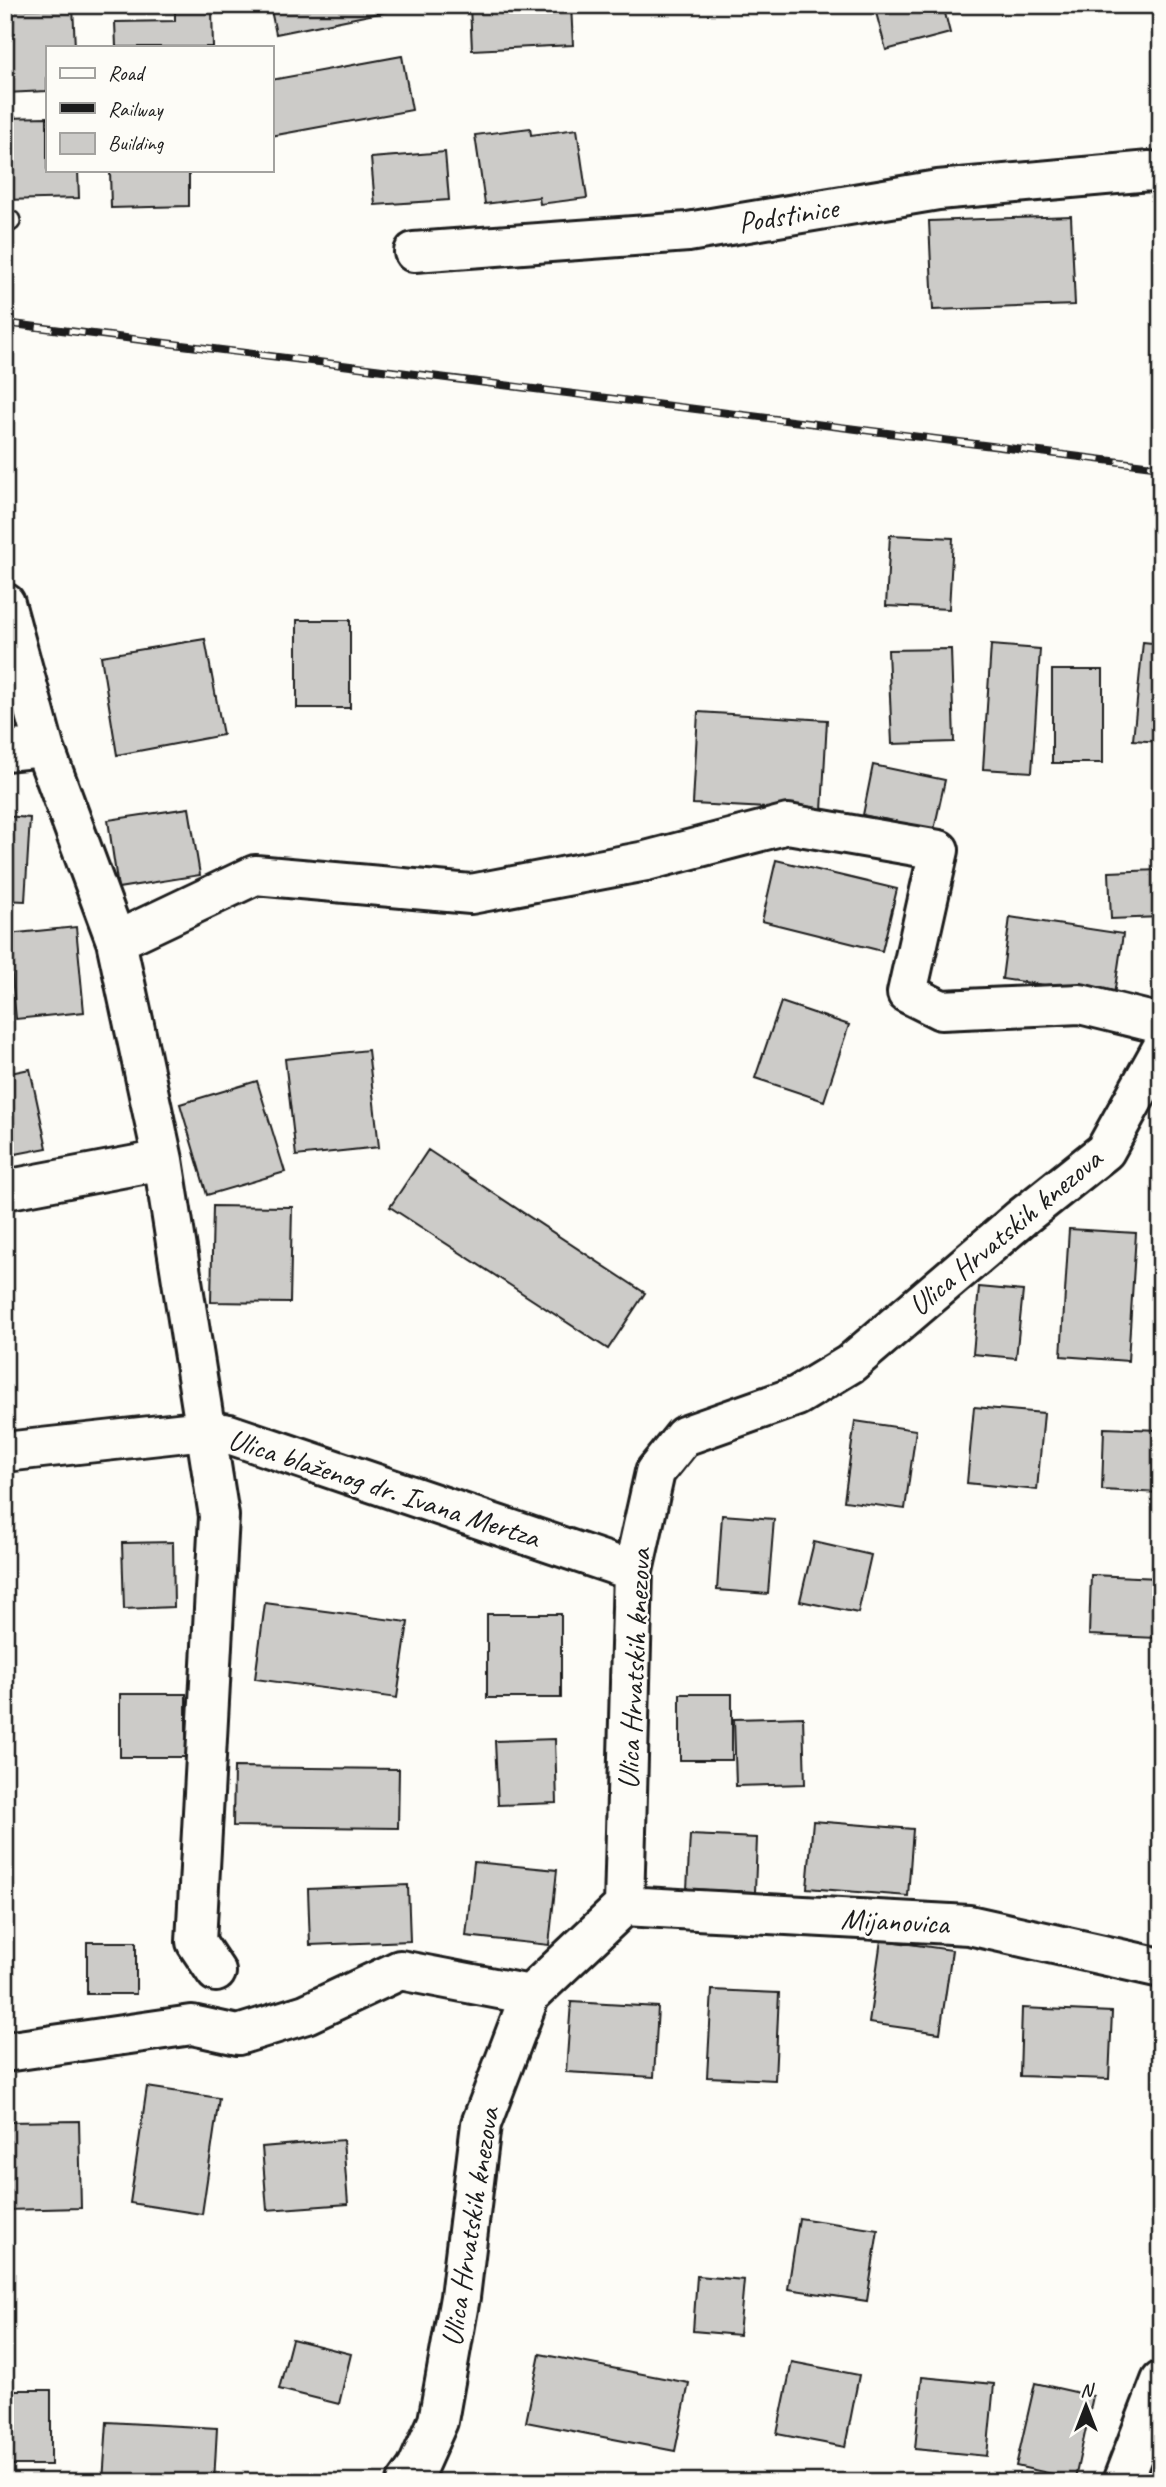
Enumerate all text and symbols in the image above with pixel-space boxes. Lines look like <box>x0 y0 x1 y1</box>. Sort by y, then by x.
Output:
legend <box>46 46 273 172</box>
text: Road <box>108 60 147 86</box>
text: Railway <box>108 96 164 122</box>
text: Building <box>108 130 165 156</box>
street label: Podstinice <box>735 188 843 242</box>
street label: Ulica Hrvatskih knezova <box>900 1139 1111 1324</box>
street label: Ulica blaženog dr. Ivana Mertza <box>224 1420 546 1557</box>
street label: Ulica Hrvatskih knezova <box>609 1546 659 1790</box>
street label: Mijanovica <box>840 1899 952 1943</box>
street label: Ulica Hrvatskih knezova <box>432 2103 508 2349</box>
north arrow <box>1050 2372 1120 2442</box>
text: N <box>1080 2378 1095 2402</box>

